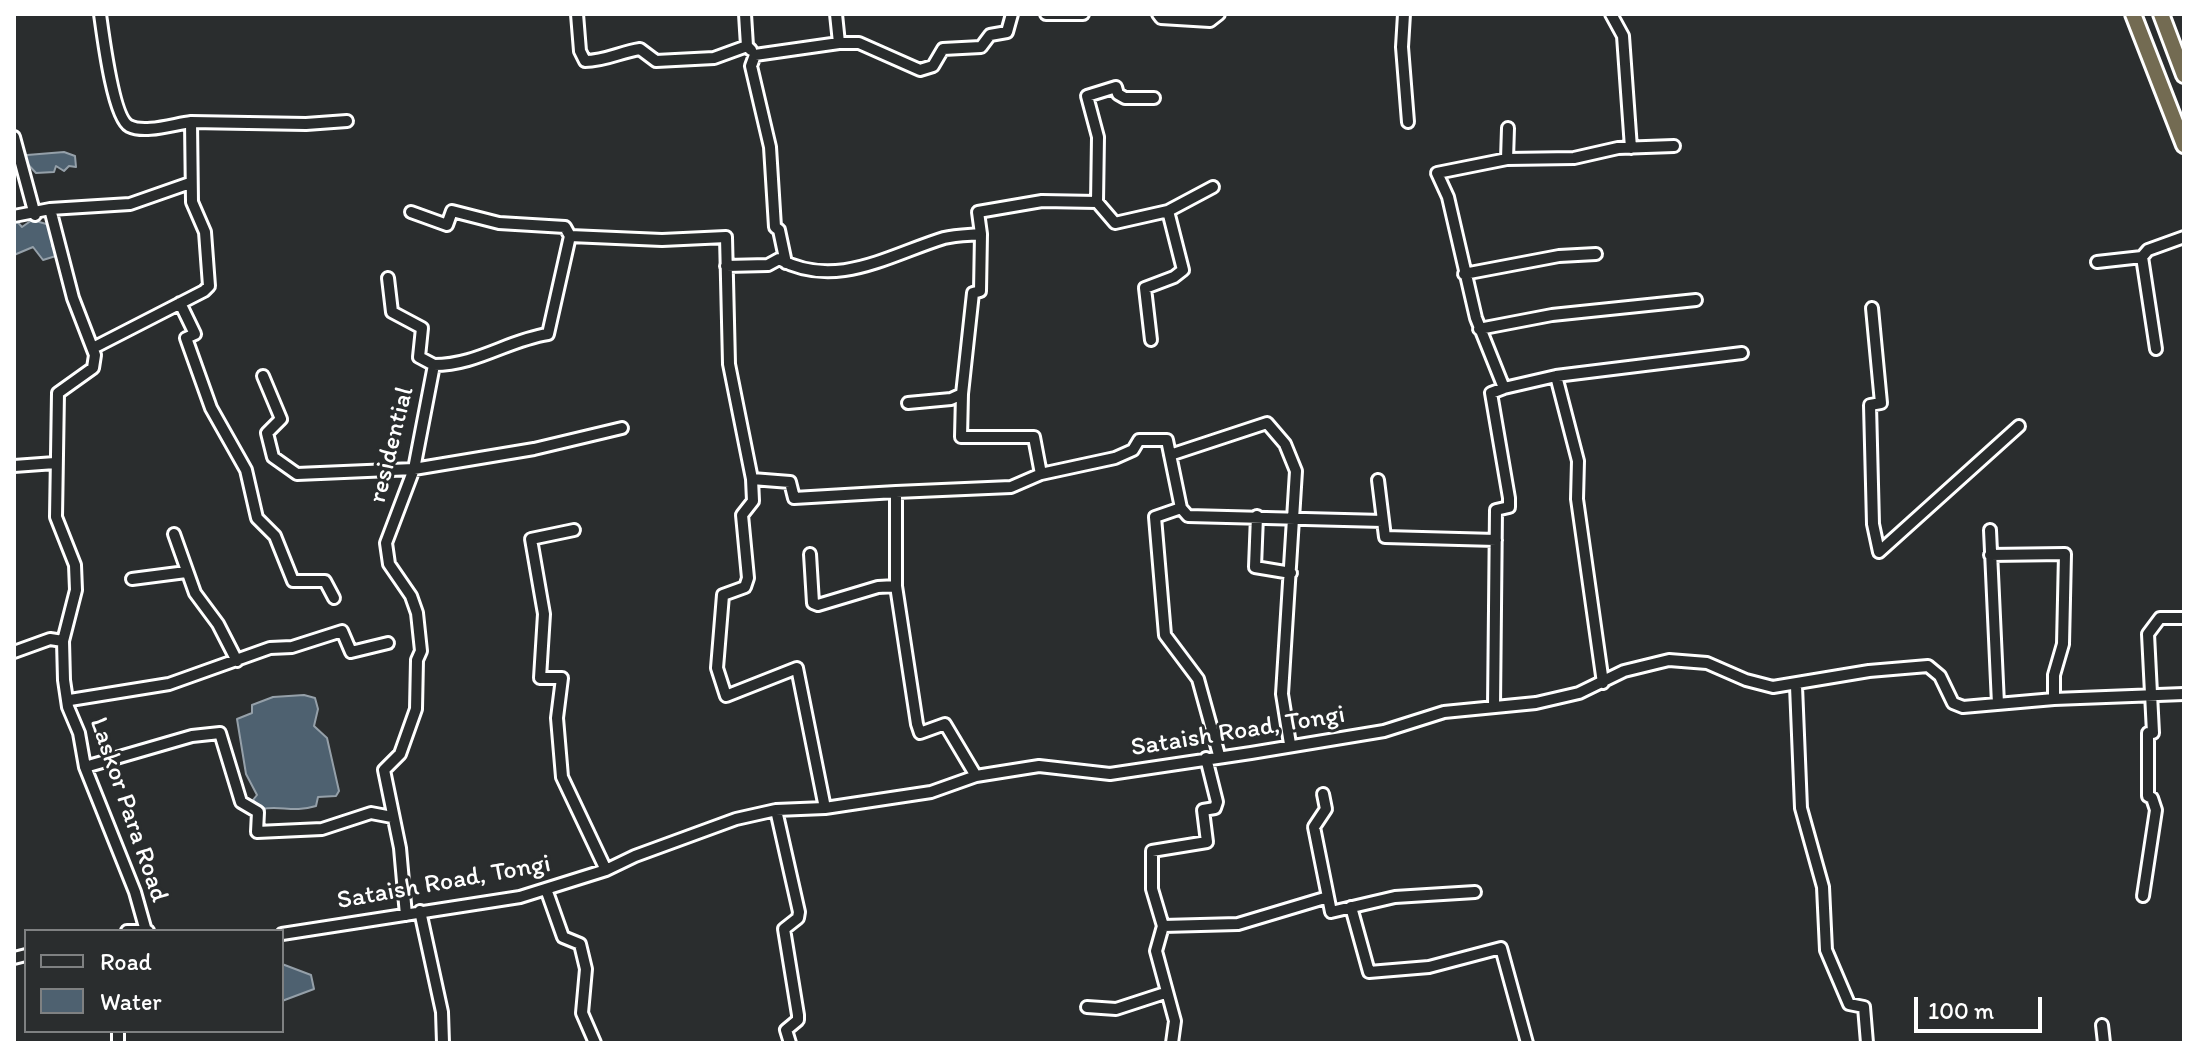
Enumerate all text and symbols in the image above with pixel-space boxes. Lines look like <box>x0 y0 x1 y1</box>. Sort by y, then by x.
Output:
street label: residential <box>362 384 422 506</box>
street label: Sataish Road, Tongi <box>1129 700 1347 764</box>
street label: Laskor Para Road <box>82 713 174 907</box>
street label: Sataish Road, Tongi <box>335 849 553 917</box>
legend <box>24 929 284 1033</box>
text: Road <box>100 947 152 976</box>
scale bar <box>1918 981 2046 1031</box>
text: Water <box>100 987 162 1016</box>
text: 100 m <box>1928 996 1994 1025</box>

